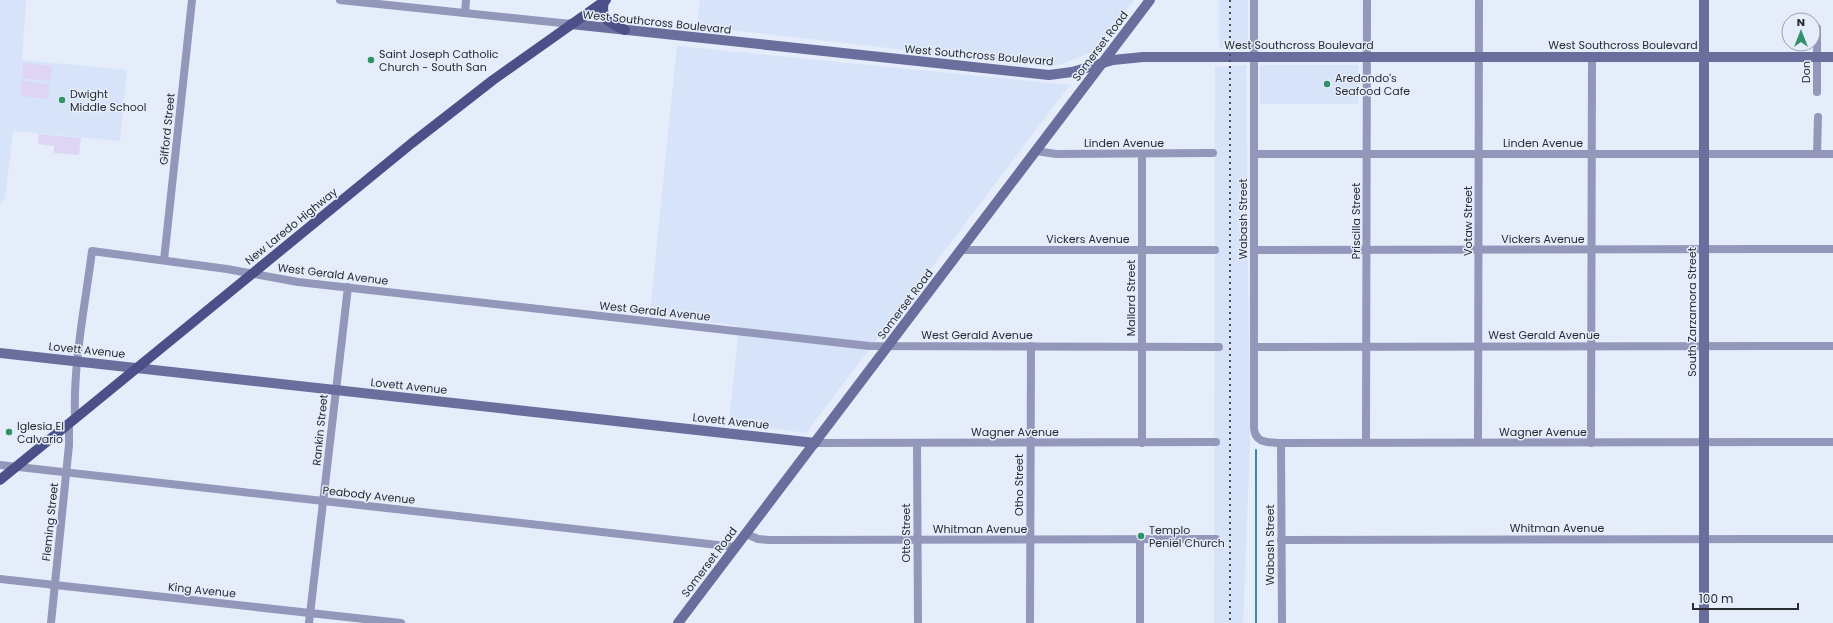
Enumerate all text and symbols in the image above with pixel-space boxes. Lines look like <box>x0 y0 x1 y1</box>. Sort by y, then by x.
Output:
street label: West Southcross Boulevard <box>582 6 732 38</box>
street label: Somerset Road <box>1068 8 1132 84</box>
north arrow <box>1781 12 1821 52</box>
text: N <box>1797 14 1805 30</box>
street label: West Southcross Boulevard <box>1224 37 1374 53</box>
street label: West Southcross Boulevard <box>1548 37 1698 53</box>
street label: West Southcross Boulevard <box>904 41 1054 69</box>
place label: Saint Joseph Catholic Church - South San <box>379 46 499 75</box>
marker: Saint Joseph Catholic Church - South San <box>366 55 376 65</box>
street label: Don <box>1798 61 1814 83</box>
place label: Aredondo's Seafood Cafe <box>1335 70 1410 99</box>
marker: Aredondo's Seafood Cafe <box>1322 79 1332 89</box>
place label: Dwight Middle School <box>70 86 146 115</box>
street label: Gifford Street <box>155 92 179 166</box>
marker: Dwight Middle School <box>57 95 67 105</box>
street label: Linden Avenue <box>1084 135 1164 151</box>
street label: Linden Avenue <box>1503 135 1583 151</box>
street label: Wabash Street <box>1235 179 1251 259</box>
street label: New Laredo Highway <box>241 183 341 268</box>
street label: Priscilla Street <box>1348 183 1364 259</box>
street label: Votaw Street <box>1460 186 1476 256</box>
street label: Vickers Avenue <box>1046 231 1130 247</box>
street label: Vickers Avenue <box>1501 231 1585 247</box>
street label: South Zarzamora Street <box>1684 247 1700 377</box>
street label: West Gerald Avenue <box>277 259 390 289</box>
street label: Mallard Street <box>1123 260 1139 336</box>
street label: Somerset Road <box>873 266 937 342</box>
street label: West Gerald Avenue <box>599 297 711 325</box>
street label: West Gerald Avenue <box>921 327 1033 343</box>
street label: West Gerald Avenue <box>1488 327 1600 343</box>
street label: Lovett Avenue <box>48 338 126 362</box>
street label: Lovett Avenue <box>370 374 448 398</box>
street label: Rankin Street <box>308 393 332 467</box>
street label: Lovett Avenue <box>692 409 770 433</box>
place label: Iglesia El Calvario <box>17 418 64 447</box>
street label: Wagner Avenue <box>971 424 1059 440</box>
street label: Wagner Avenue <box>1499 424 1587 440</box>
marker: Iglesia El Calvario <box>4 427 14 437</box>
street label: Otho Street <box>1011 454 1027 516</box>
street label: Fleming Street <box>38 482 62 562</box>
street label: Peabody Avenue <box>322 482 416 508</box>
street label: Otto Street <box>898 504 914 562</box>
street label: Wabash Street <box>1262 505 1278 585</box>
street label: Whitman Avenue <box>1510 520 1604 536</box>
street label: Whitman Avenue <box>933 521 1027 537</box>
place label: Templo Peniel Church <box>1149 522 1225 551</box>
street label: Somerset Road <box>677 524 741 600</box>
marker: Templo Peniel Church <box>1136 531 1146 541</box>
street label: King Avenue <box>167 578 237 602</box>
scale bar <box>1693 585 1798 611</box>
text: 100 m <box>1699 590 1733 607</box>

